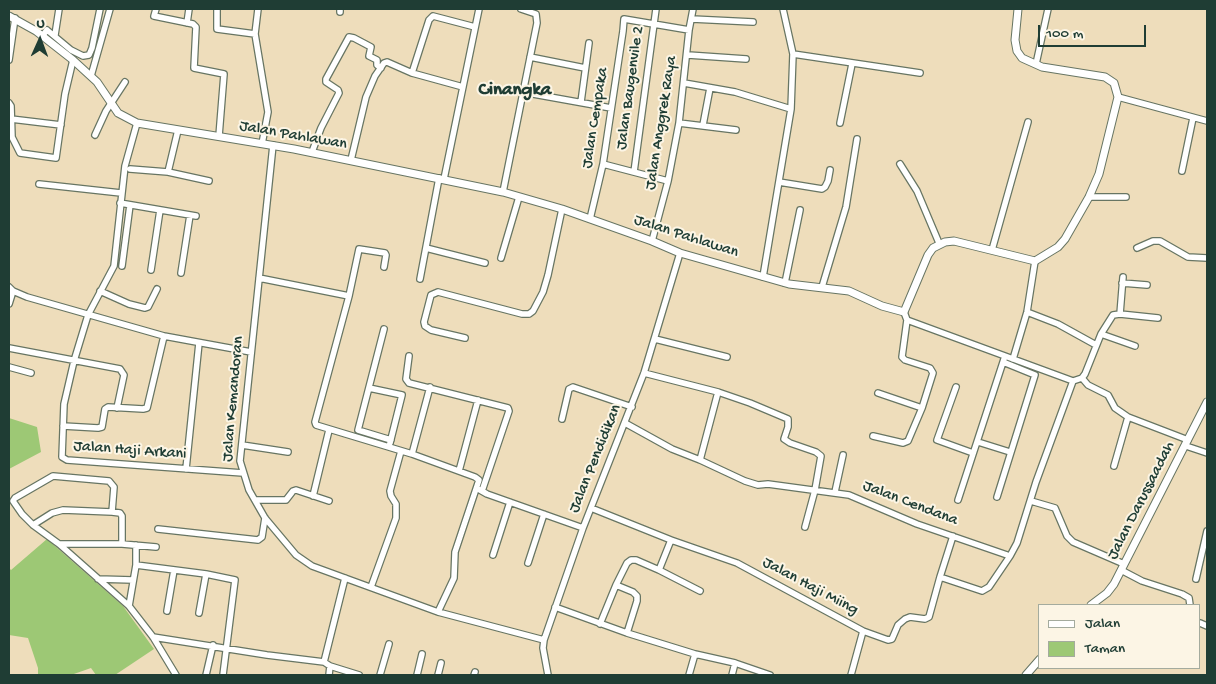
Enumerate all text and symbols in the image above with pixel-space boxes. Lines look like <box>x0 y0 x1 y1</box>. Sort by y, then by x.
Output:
north arrow <box>15 15 65 65</box>
scale bar <box>1041 15 1148 47</box>
text: U <box>36 16 45 33</box>
street label: Jalan Baugenvile 2 <box>613 25 649 151</box>
text: 100 m <box>1046 25 1083 43</box>
street label: Jalan Anggrek Raya <box>642 55 682 191</box>
street label: Jalan Cempaka <box>579 66 613 170</box>
district label: Cinangka <box>479 80 551 102</box>
street label: Jalan Pahlawan <box>238 117 348 155</box>
street label: Jalan Pahlawan <box>631 211 741 263</box>
street label: Jalan Kemandoran <box>219 335 249 463</box>
street label: Jalan Pendidikan <box>566 402 626 516</box>
street label: Jalan Haji Arkani <box>73 437 187 465</box>
street label: Jalan Darussaadah <box>1104 439 1180 563</box>
street label: Jalan Cendana <box>860 477 960 531</box>
street label: Jalan Haji Miing <box>759 554 861 620</box>
legend <box>1038 604 1201 669</box>
text: Jalan <box>1085 615 1120 633</box>
text: Taman <box>1085 640 1125 658</box>

